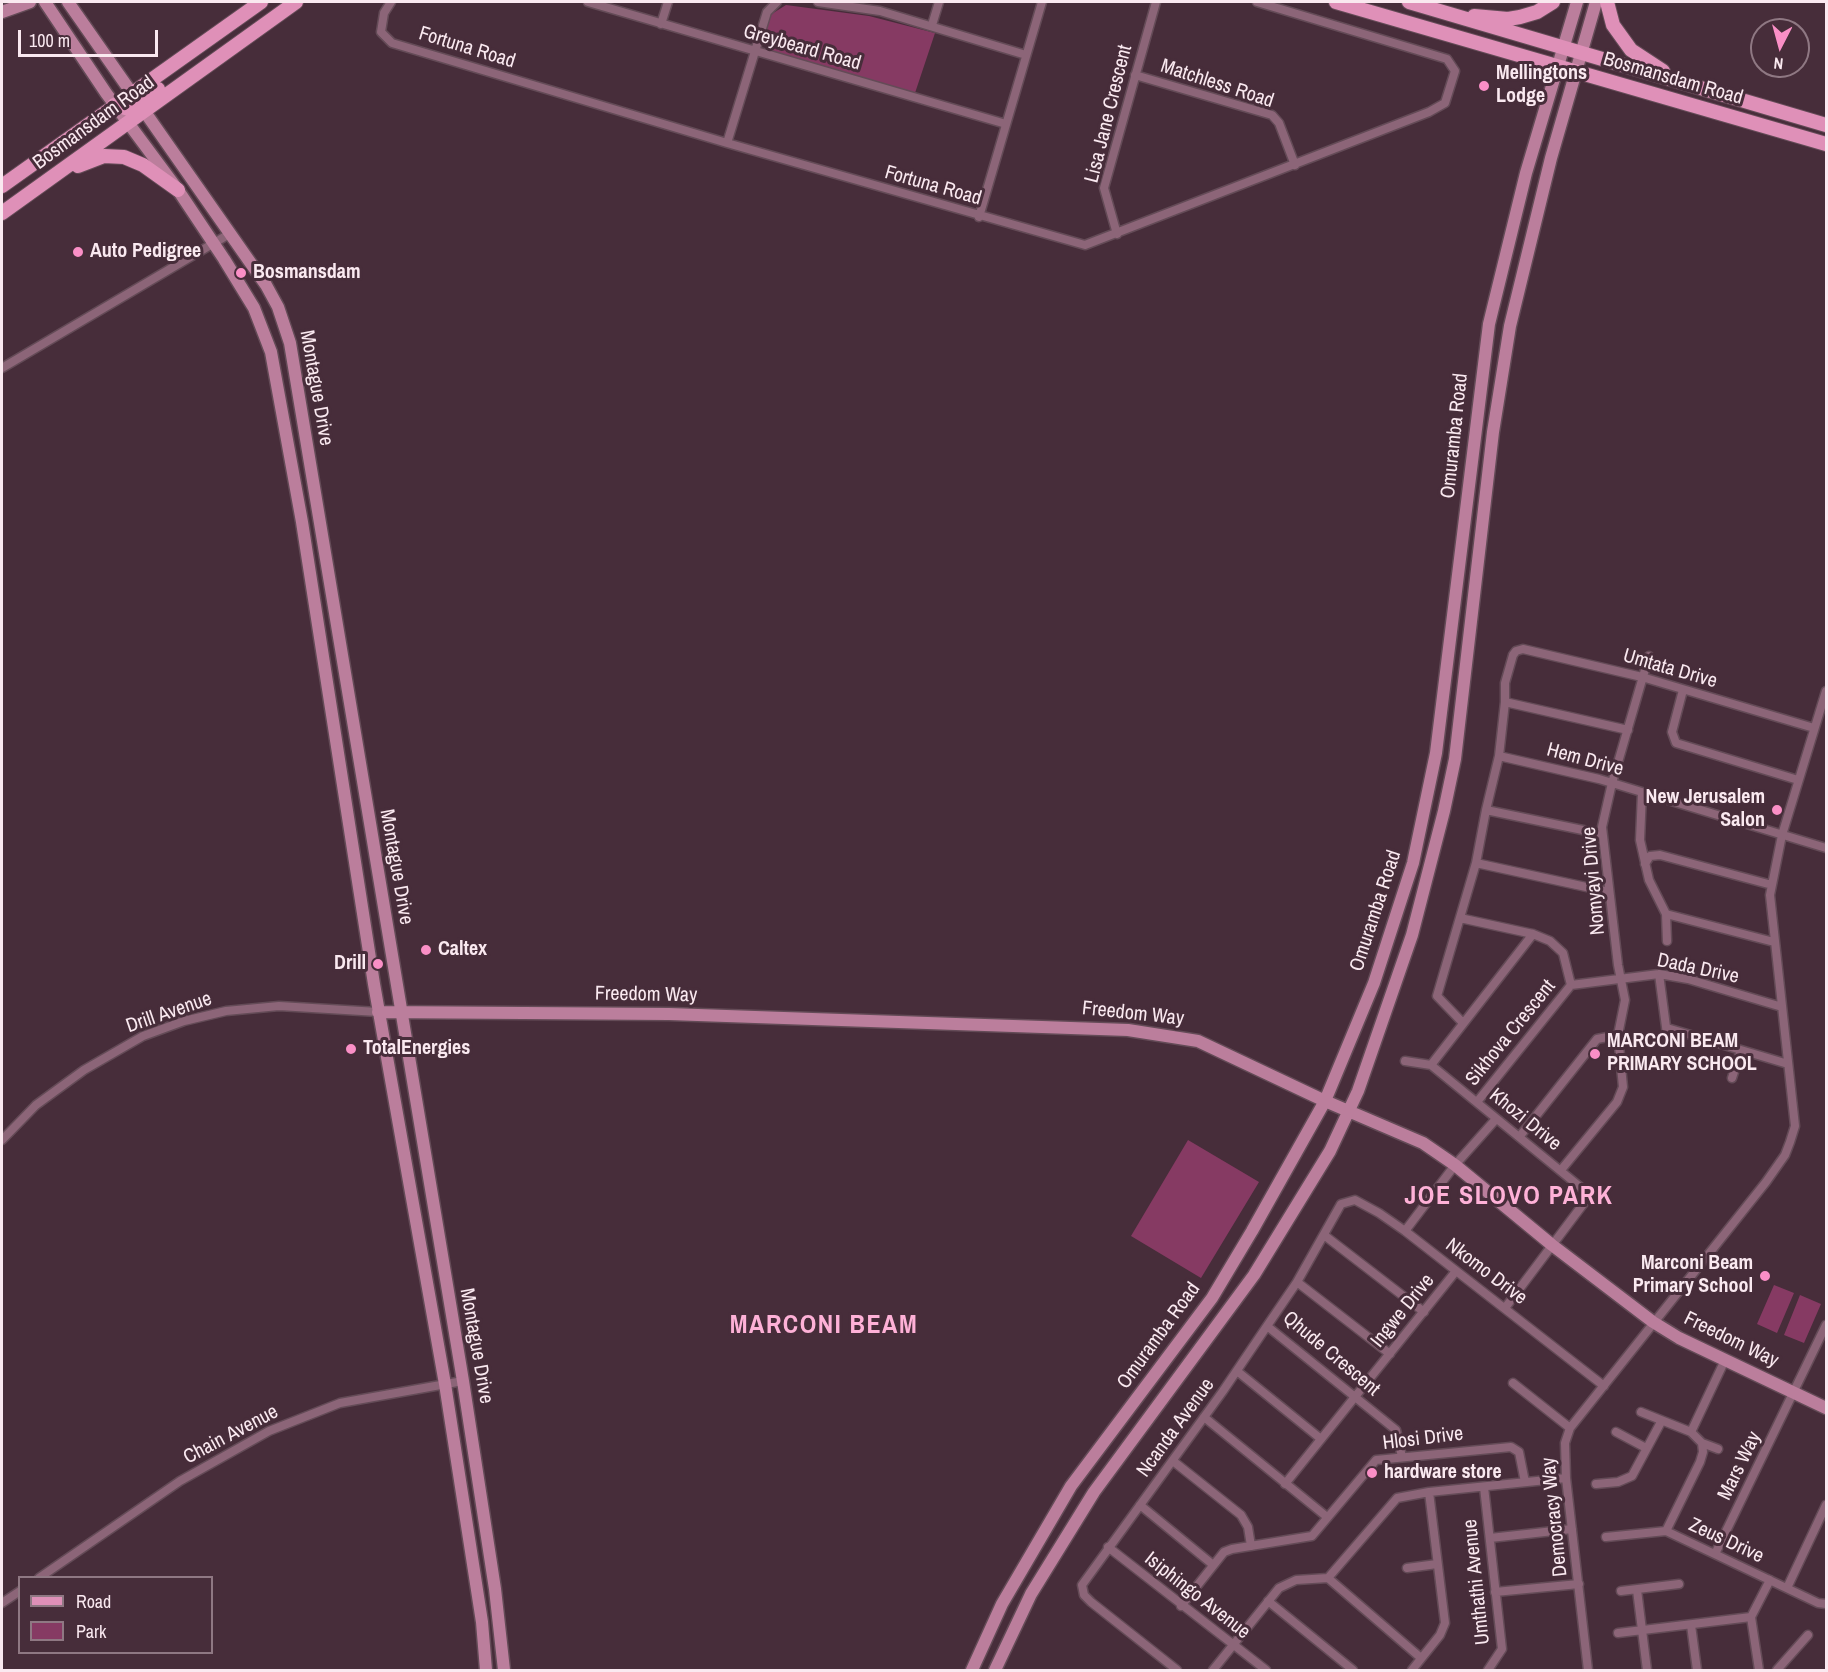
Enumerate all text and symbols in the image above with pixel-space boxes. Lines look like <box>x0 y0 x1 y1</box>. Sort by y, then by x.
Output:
scale bar <box>21 18 160 56</box>
north arrow <box>1750 18 1810 78</box>
street label: Greybeard Road <box>740 20 864 76</box>
street label: Fortuna Road <box>416 22 518 74</box>
text: 100 m <box>29 28 70 53</box>
street label: Lisa Jane Crescent <box>1080 43 1138 185</box>
street label: Bosmansdam Road <box>1600 48 1746 110</box>
text: N <box>1772 52 1784 75</box>
street label: Matchless Road <box>1157 54 1277 114</box>
place label: Mellingtons Lodge <box>1496 62 1587 109</box>
street label: Bosmansdam Road <box>29 71 159 175</box>
marker: Mellingtons Lodge <box>1477 79 1491 93</box>
street label: Fortuna Road <box>882 161 984 211</box>
place label: Auto Pedigree <box>90 240 201 264</box>
marker: Auto Pedigree <box>71 245 85 259</box>
place label: Bosmansdam <box>253 261 361 285</box>
marker: Bosmansdam <box>234 266 248 280</box>
street label: Montague Drive <box>294 328 338 448</box>
street label: Omuramba Road <box>1436 372 1474 500</box>
street label: Umtata Drive <box>1620 644 1720 694</box>
street label: Hem Drive <box>1544 738 1626 782</box>
place label: New Jerusalem Salon <box>1646 786 1765 833</box>
marker: New Jerusalem Salon <box>1770 803 1784 817</box>
street label: Montague Drive <box>374 807 418 927</box>
street label: Nomyayi Drive <box>1577 826 1611 936</box>
street label: Omuramba Road <box>1345 847 1407 975</box>
place label: Caltex <box>438 938 487 962</box>
marker: Caltex <box>419 943 433 957</box>
street label: Dada Drive <box>1655 949 1741 989</box>
place label: Drill <box>334 952 366 976</box>
marker: Drill <box>371 957 385 971</box>
street label: Sikhova Crescent <box>1461 975 1561 1091</box>
street label: Freedom Way <box>595 982 697 1008</box>
street label: Drill Avenue <box>123 987 215 1039</box>
street label: Freedom Way <box>1081 997 1185 1031</box>
place label: MARCONI BEAM PRIMARY SCHOOL <box>1607 1030 1757 1077</box>
place label: TotalEnergies <box>363 1037 470 1061</box>
marker: TotalEnergies <box>344 1042 358 1056</box>
marker: MARCONI BEAM PRIMARY SCHOOL <box>1588 1047 1602 1061</box>
street label: Khozi Drive <box>1484 1084 1566 1156</box>
district label: JOE SLOVO PARK <box>1404 1181 1614 1213</box>
street label: Nkomo Drive <box>1441 1234 1531 1310</box>
place label: Marconi Beam Primary School <box>1633 1252 1753 1299</box>
street label: Ingwe Drive <box>1366 1269 1440 1353</box>
marker: Marconi Beam Primary School <box>1758 1269 1772 1283</box>
street label: Omuramba Road <box>1112 1278 1206 1394</box>
street label: Montague Drive <box>454 1286 498 1406</box>
street label: Qhude Crescent <box>1278 1306 1384 1402</box>
street label: Freedom Way <box>1680 1307 1782 1373</box>
district label: MARCONI BEAM <box>730 1310 918 1342</box>
street label: Ncanda Avenue <box>1132 1374 1220 1482</box>
street label: Chain Avenue <box>180 1400 282 1470</box>
street label: Hlosi Drive <box>1381 1422 1465 1456</box>
street label: Mars Way <box>1713 1428 1767 1504</box>
street label: Democracy Way <box>1537 1456 1573 1578</box>
place label: hardware store <box>1384 1461 1502 1485</box>
marker: hardware store <box>1365 1466 1379 1480</box>
street label: Zeus Drive <box>1685 1513 1767 1569</box>
street label: Umthathi Avenue <box>1458 1518 1496 1646</box>
street label: Isiphingo Avenue <box>1139 1547 1255 1645</box>
legend <box>18 1576 213 1654</box>
text: Road <box>76 1589 111 1614</box>
text: Park <box>76 1619 106 1644</box>

